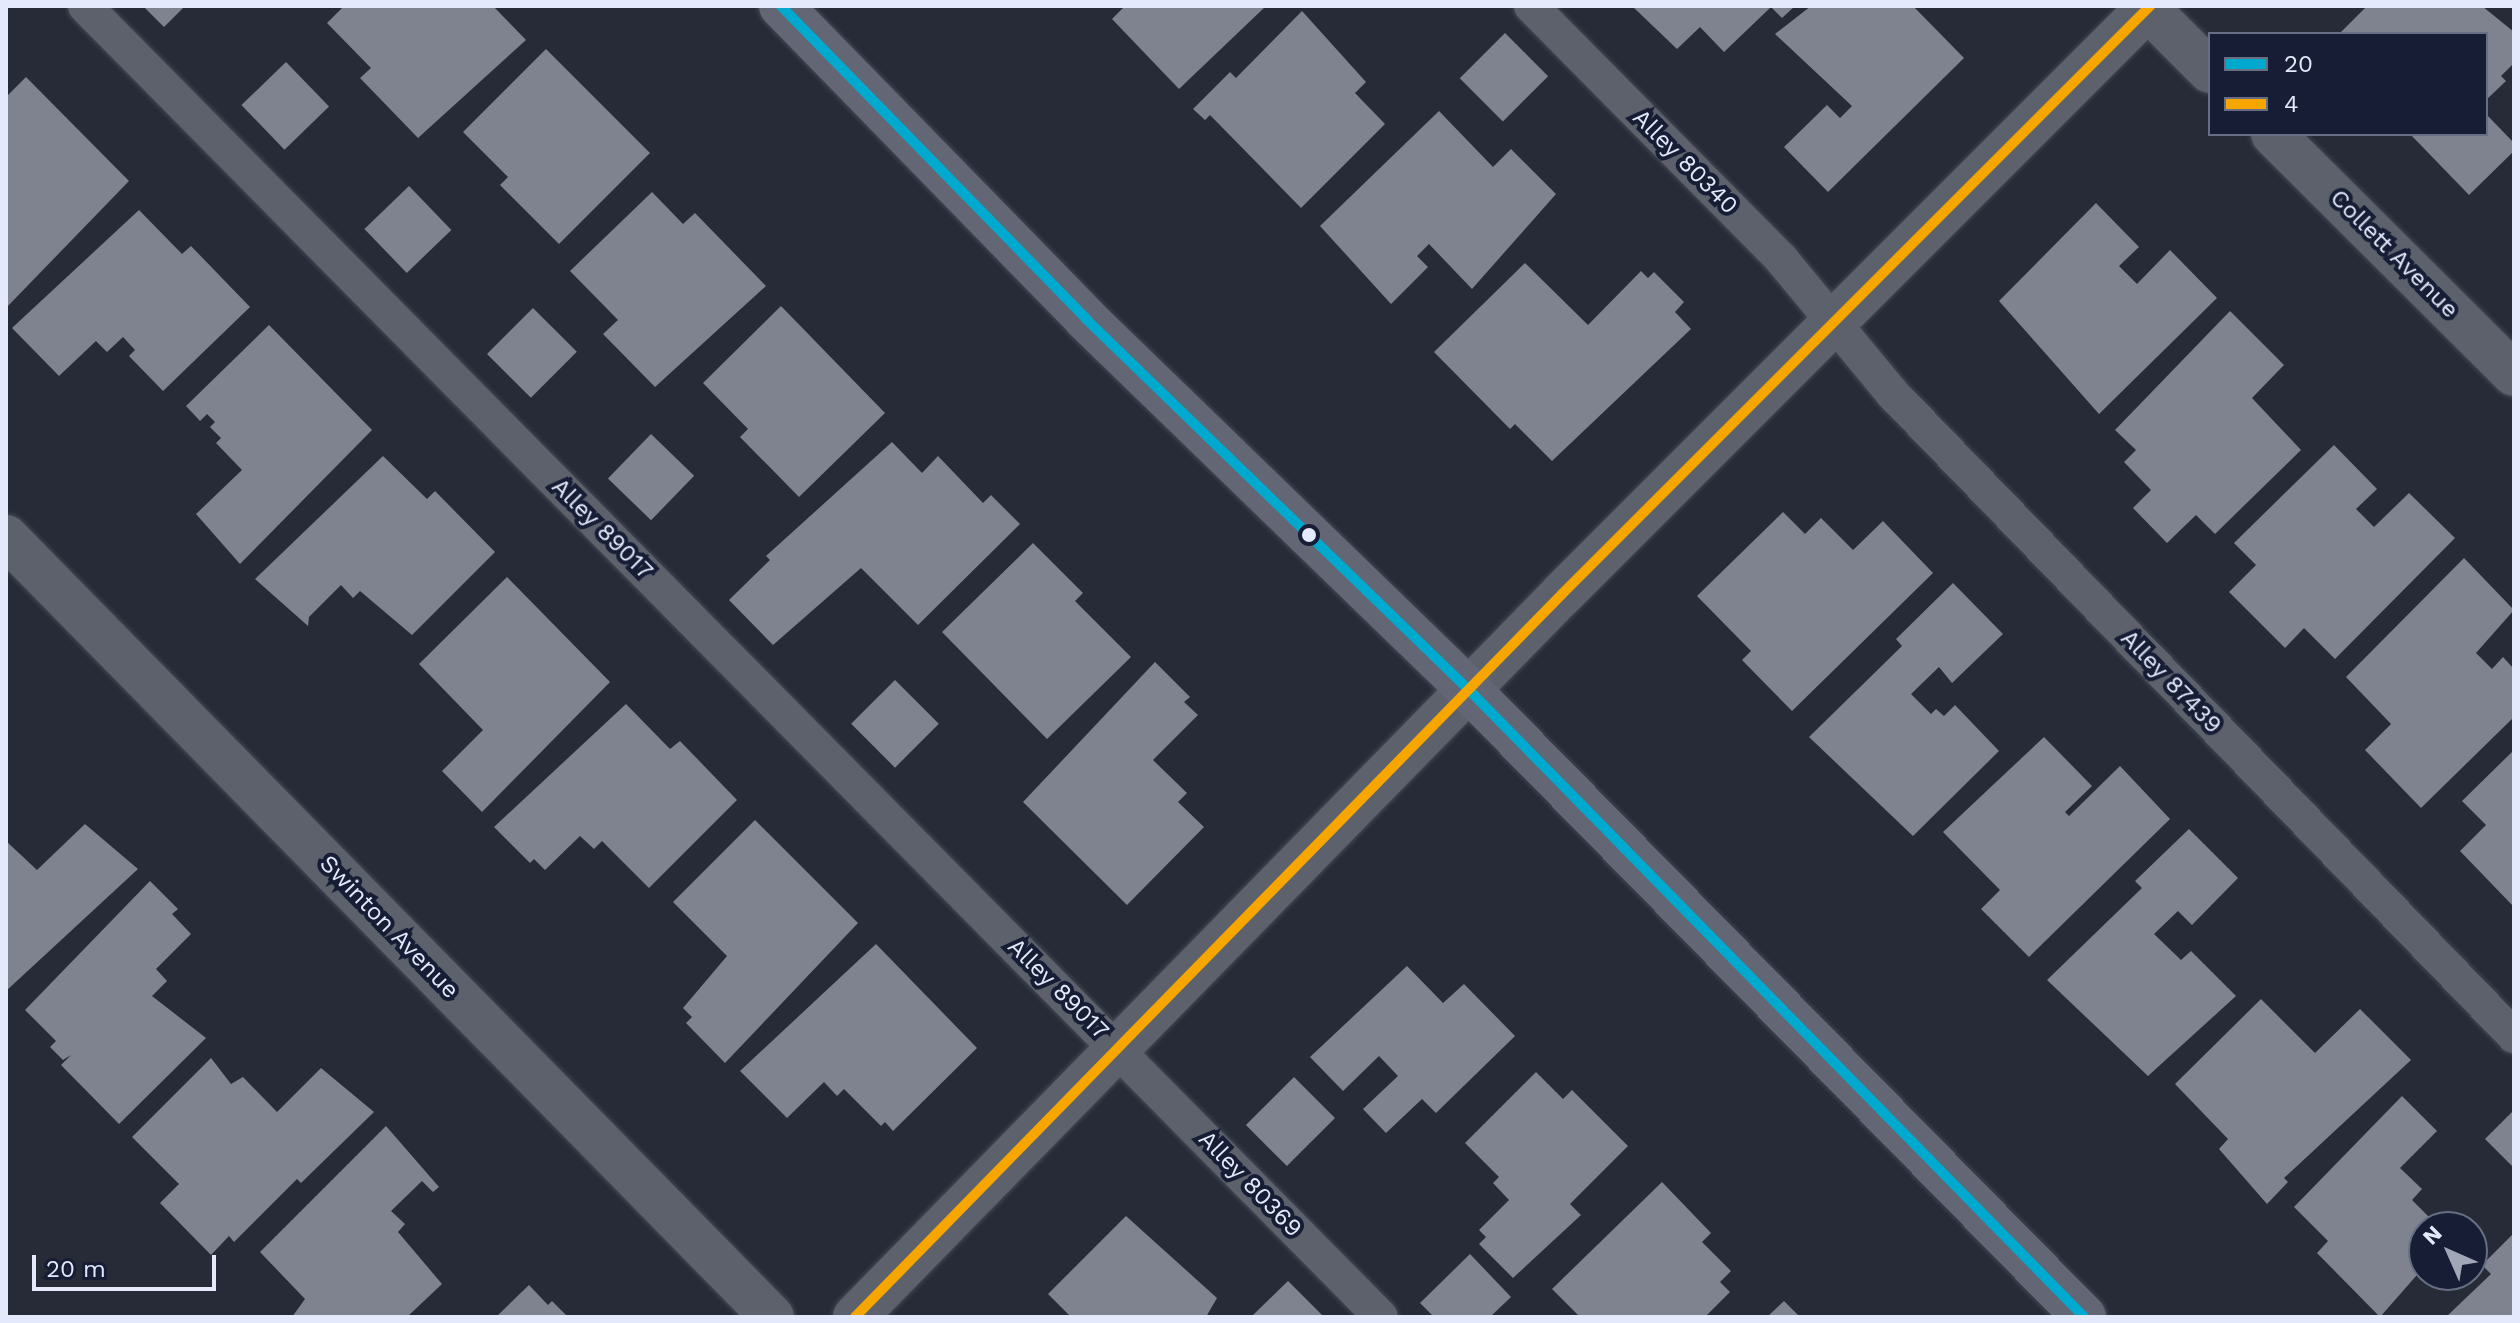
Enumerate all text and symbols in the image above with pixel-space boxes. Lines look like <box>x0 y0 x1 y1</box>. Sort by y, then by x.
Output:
legend <box>2208 32 2488 136</box>
text: 20 <box>2284 50 2313 78</box>
text: 4 <box>2284 90 2299 118</box>
street label: Alley 80340 <box>1626 103 1744 221</box>
street label: Collett Avenue <box>2323 183 2465 325</box>
street label: Alley 89017 <box>545 472 659 586</box>
unlabelled marker <box>1301 527 1317 543</box>
street label: Alley 87439 <box>2114 624 2228 740</box>
street label: Swinton Avenue <box>313 849 465 1005</box>
street label: Alley 89017 <box>1001 932 1115 1046</box>
street label: Alley 80369 <box>1192 1125 1308 1243</box>
north arrow <box>2408 1211 2488 1291</box>
text: N <box>2417 1220 2447 1250</box>
scale bar <box>36 1239 220 1289</box>
text: 20 m <box>46 1255 106 1283</box>

